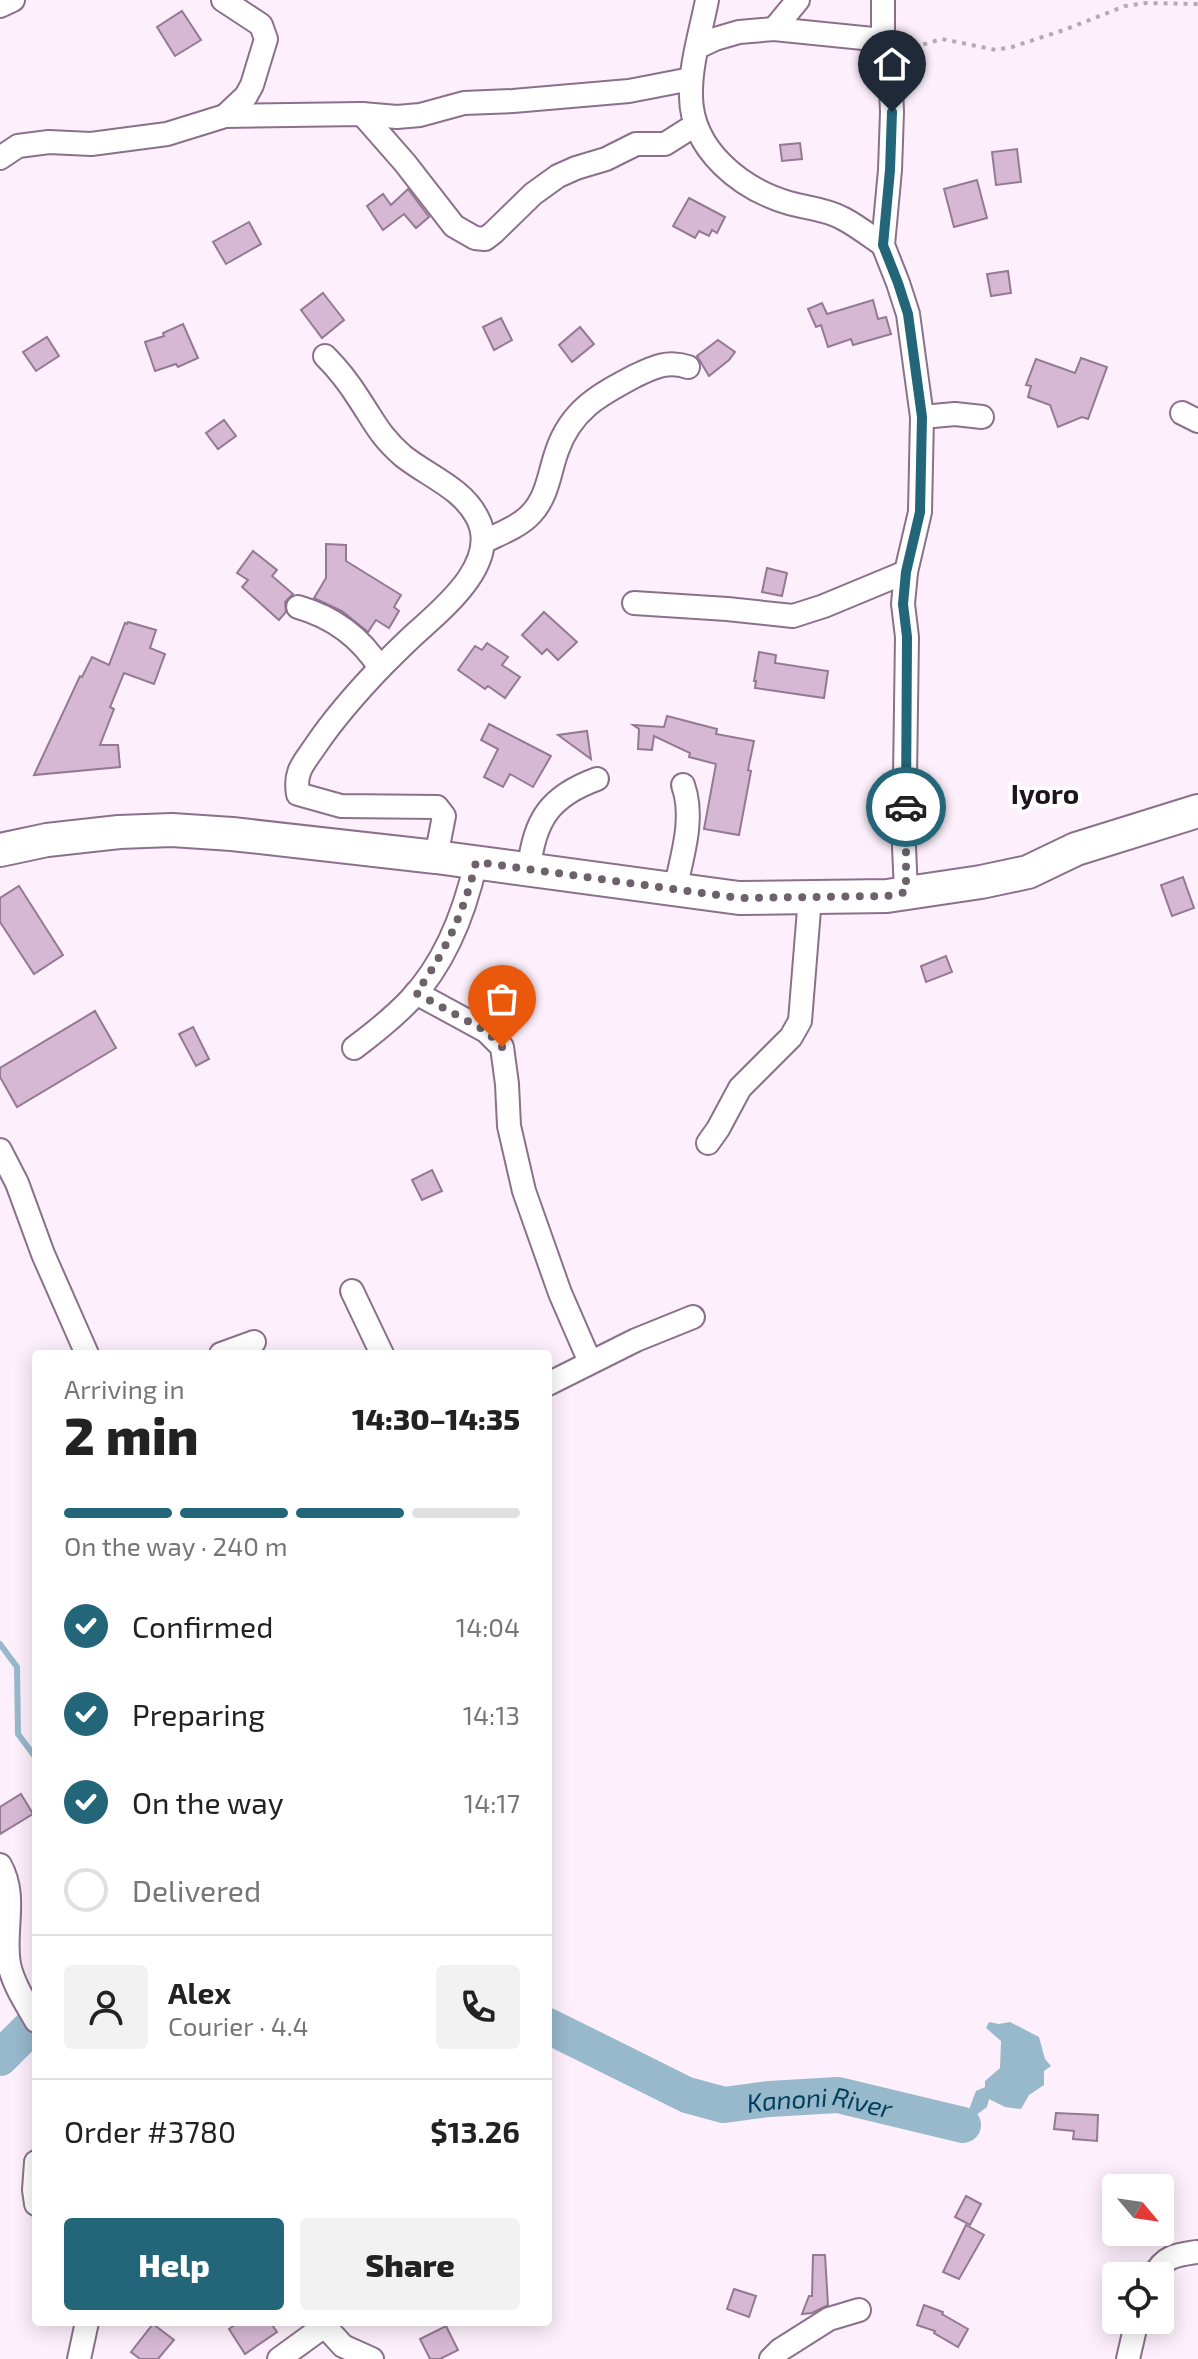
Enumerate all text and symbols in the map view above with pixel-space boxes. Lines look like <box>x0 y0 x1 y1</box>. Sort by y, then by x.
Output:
pin <box>858 30 926 112</box>
icon: home <box>870 42 914 86</box>
courier <box>866 767 946 847</box>
district label: Iyoro <box>1011 776 1079 810</box>
icon: car <box>884 785 928 829</box>
pin <box>468 965 536 1047</box>
icon: bag <box>480 977 524 1021</box>
text: Arriving in <box>64 1373 185 1404</box>
text: 14:30–14:35 <box>352 1400 520 1436</box>
text: 2 min <box>64 1403 199 1465</box>
text: On the way · 240 m <box>64 1530 287 1561</box>
icon: check <box>64 1604 108 1648</box>
text: Confirmed <box>132 1608 273 1644</box>
text: 14:04 <box>456 1611 520 1642</box>
icon: check <box>64 1692 108 1736</box>
text: Preparing <box>132 1696 265 1732</box>
text: 14:13 <box>463 1699 520 1730</box>
icon: check <box>64 1780 108 1824</box>
text: On the way <box>132 1784 284 1820</box>
text: 14:17 <box>464 1787 520 1818</box>
text: Delivered <box>132 1872 261 1908</box>
button: person <box>64 1965 148 2049</box>
button: phone <box>436 1965 520 2049</box>
text: Alex <box>168 1974 231 2010</box>
text: Courier · 4.4 <box>168 2010 309 2041</box>
water label: Kanoni River <box>744 2079 896 2123</box>
text: Order #3780 <box>64 2113 236 2149</box>
text: $13.26 <box>430 2113 520 2149</box>
north arrow <box>1102 2174 1174 2246</box>
map controls <box>1102 2174 1174 2334</box>
button: Help <box>64 2218 284 2310</box>
button: Share <box>300 2218 520 2310</box>
button: locate <box>1102 2262 1174 2334</box>

